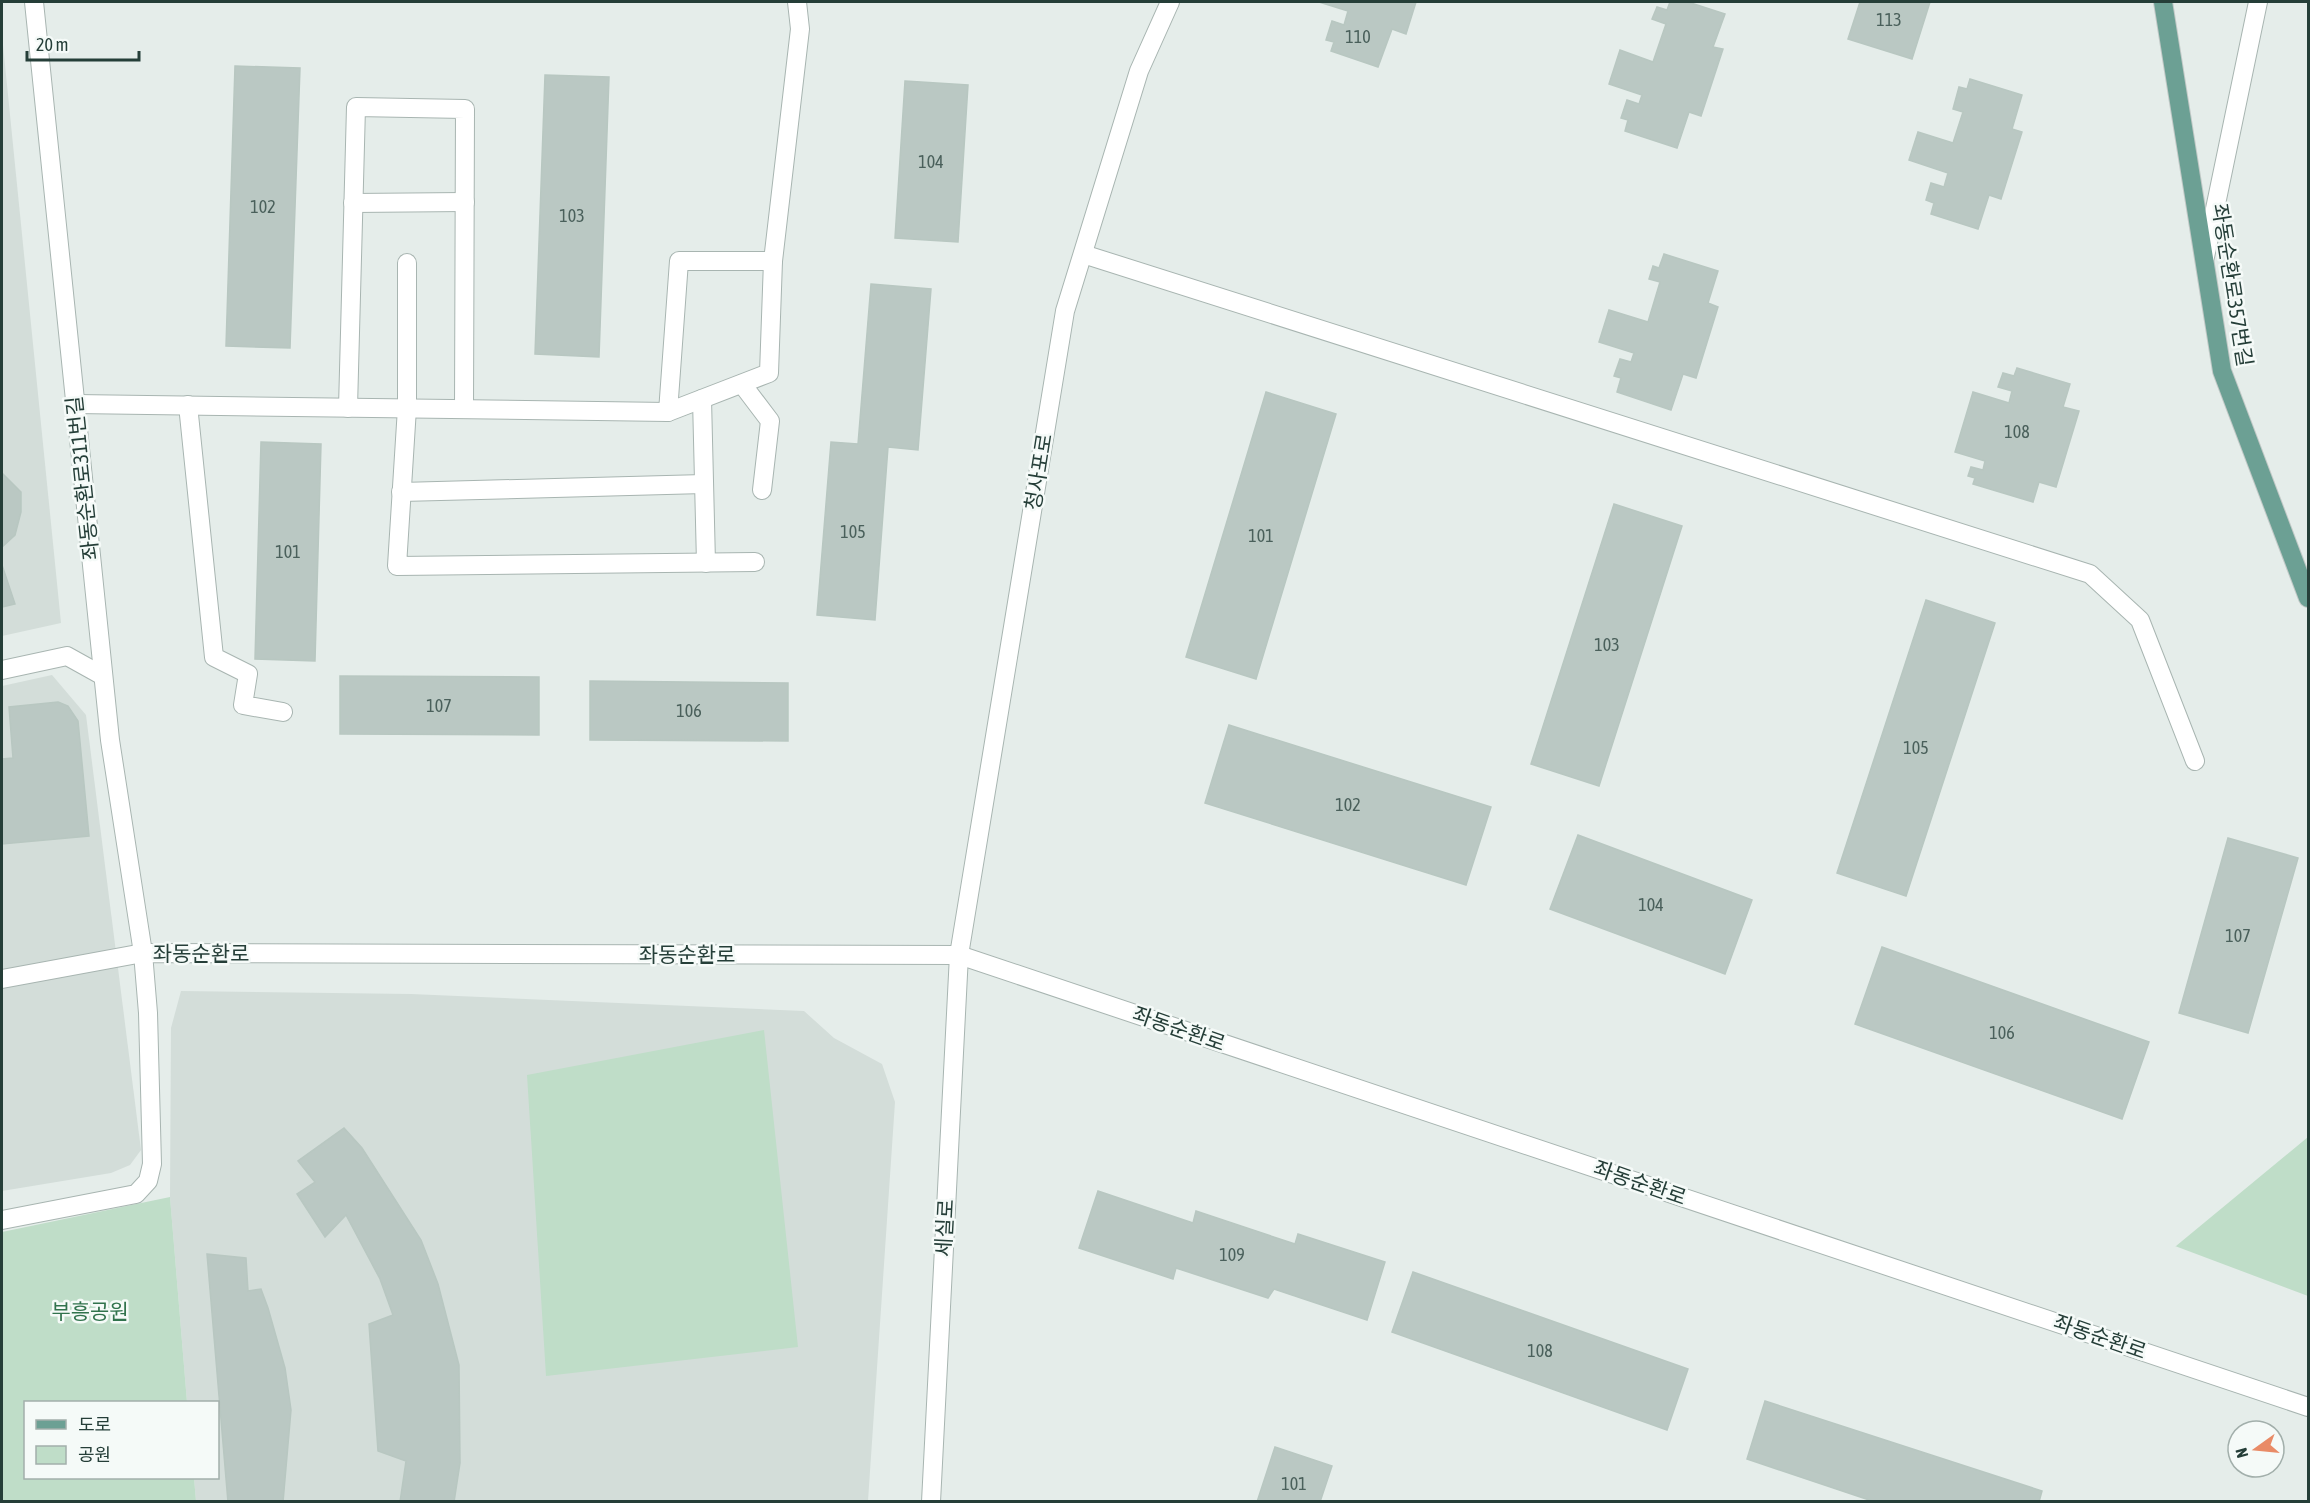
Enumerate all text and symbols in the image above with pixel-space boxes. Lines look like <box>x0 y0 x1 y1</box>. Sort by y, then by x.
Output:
house number: 113 <box>1876 9 1902 30</box>
scale bar <box>27 24 140 62</box>
house number: 110 <box>1345 26 1371 47</box>
text: 20 m <box>36 34 68 55</box>
house number: 104 <box>918 151 944 172</box>
house number: 102 <box>250 196 276 217</box>
street label: 좌동순환로357번길 <box>2208 202 2258 368</box>
house number: 103 <box>559 205 585 226</box>
street label: 좌동순환로311번길 <box>61 395 103 561</box>
house number: 108 <box>2004 421 2030 442</box>
street label: 청사포로 <box>1020 432 1056 512</box>
house number: 105 <box>840 521 866 542</box>
house number: 101 <box>1248 525 1274 546</box>
house number: 101 <box>275 541 301 562</box>
house number: 103 <box>1594 634 1620 655</box>
house number: 107 <box>426 695 452 716</box>
house number: 106 <box>676 700 702 721</box>
house number: 105 <box>1903 737 1929 758</box>
house number: 102 <box>1335 794 1361 815</box>
house number: 104 <box>1638 894 1664 915</box>
house number: 107 <box>2225 925 2251 946</box>
street label: 좌동순환로 <box>153 941 249 965</box>
street label: 좌동순환로 <box>639 942 735 966</box>
street label: 좌동순환로 <box>1130 1001 1229 1055</box>
house number: 106 <box>1989 1022 2015 1043</box>
street label: 좌동순환로 <box>1591 1155 1690 1209</box>
street label: 세실로 <box>931 1198 958 1258</box>
house number: 109 <box>1219 1244 1245 1265</box>
park label: 부흥공원 <box>51 1299 129 1323</box>
street label: 좌동순환로 <box>2051 1309 2150 1363</box>
house number: 108 <box>1527 1340 1553 1361</box>
legend <box>24 1401 219 1479</box>
text: 도로 <box>78 1414 111 1435</box>
north arrow <box>2226 1419 2286 1479</box>
text: 공원 <box>78 1444 111 1465</box>
text: N <box>2232 1446 2251 1460</box>
house number: 101 <box>1281 1473 1307 1494</box>

